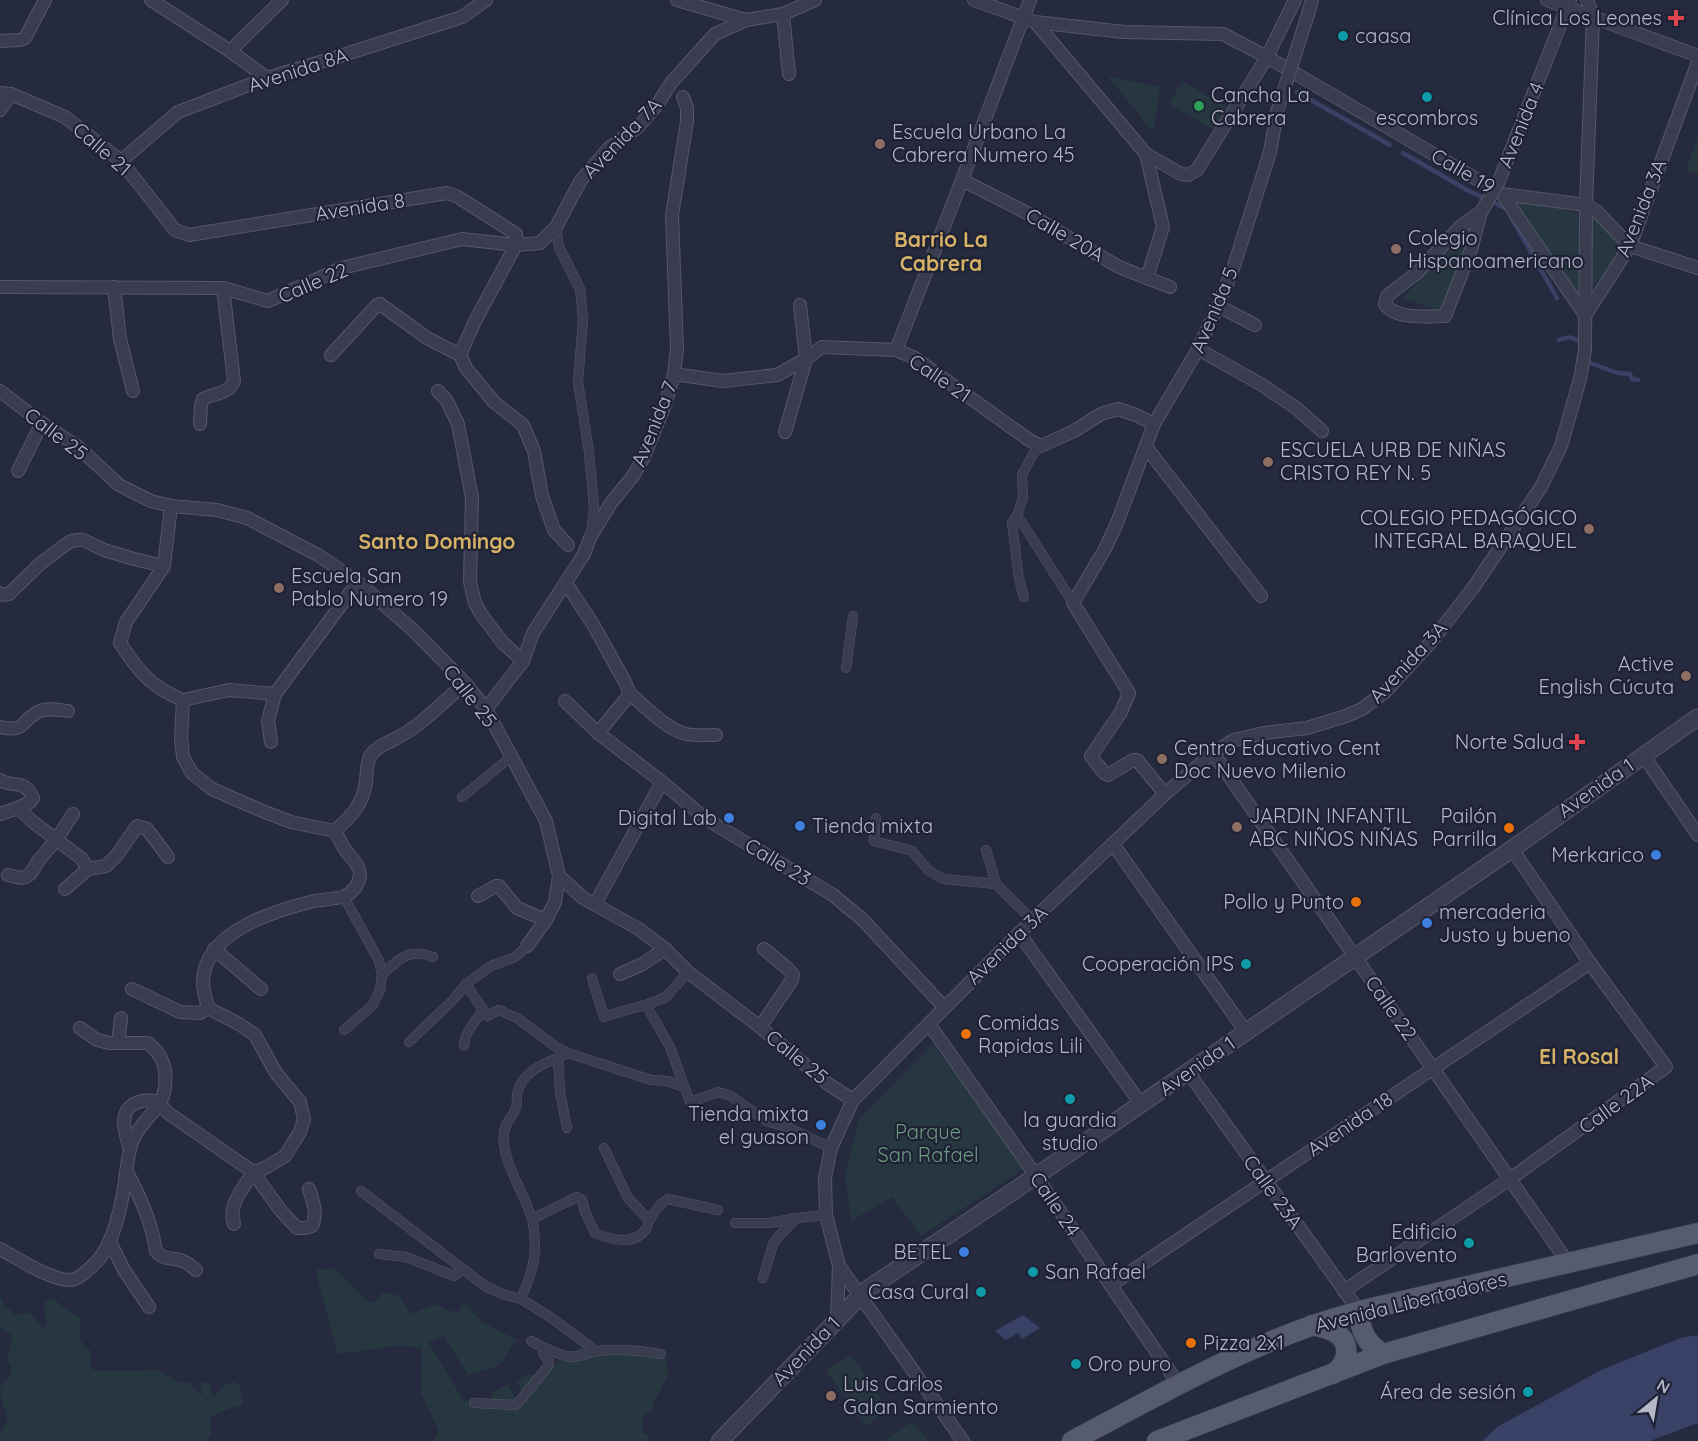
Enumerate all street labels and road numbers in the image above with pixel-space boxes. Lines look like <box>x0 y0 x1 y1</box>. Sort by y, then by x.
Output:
street label: Avenida 8A <box>245 42 351 97</box>
street label: Avenida 4 <box>1492 78 1549 171</box>
street label: Avenida 7A <box>577 92 666 183</box>
street label: Calle 21 <box>68 116 137 181</box>
street label: Calle 19 <box>1427 142 1500 199</box>
street label: Avenida 3A <box>1610 155 1671 260</box>
street label: Avenida 8 <box>313 187 407 226</box>
street label: Calle 20A <box>1021 202 1109 267</box>
street label: Calle 22 <box>274 257 351 308</box>
street label: Avenida 5 <box>1184 263 1243 356</box>
street label: Calle 21 <box>905 348 976 407</box>
street label: Avenida 7 <box>625 377 682 470</box>
street label: Calle 25 <box>20 402 93 466</box>
street label: Avenida 3A <box>1363 615 1452 708</box>
street label: Calle 25 <box>438 659 503 732</box>
street label: Avenida 1 <box>1553 752 1639 823</box>
street label: Calle 23 <box>741 832 816 891</box>
street label: Avenida 3A <box>961 900 1052 989</box>
street label: Calle 22 <box>1360 971 1423 1045</box>
street label: Calle 25 <box>761 1024 834 1089</box>
street label: Avenida 1 <box>1154 1030 1240 1101</box>
street label: Calle 22A <box>1574 1068 1658 1139</box>
street label: Avenida 18 <box>1302 1086 1397 1161</box>
street label: Calle 23A <box>1238 1150 1309 1234</box>
street label: Calle 24 <box>1025 1167 1086 1241</box>
street label: Avenida Libertadores <box>1312 1266 1509 1337</box>
street label: Avenida 1 <box>766 1311 845 1391</box>

